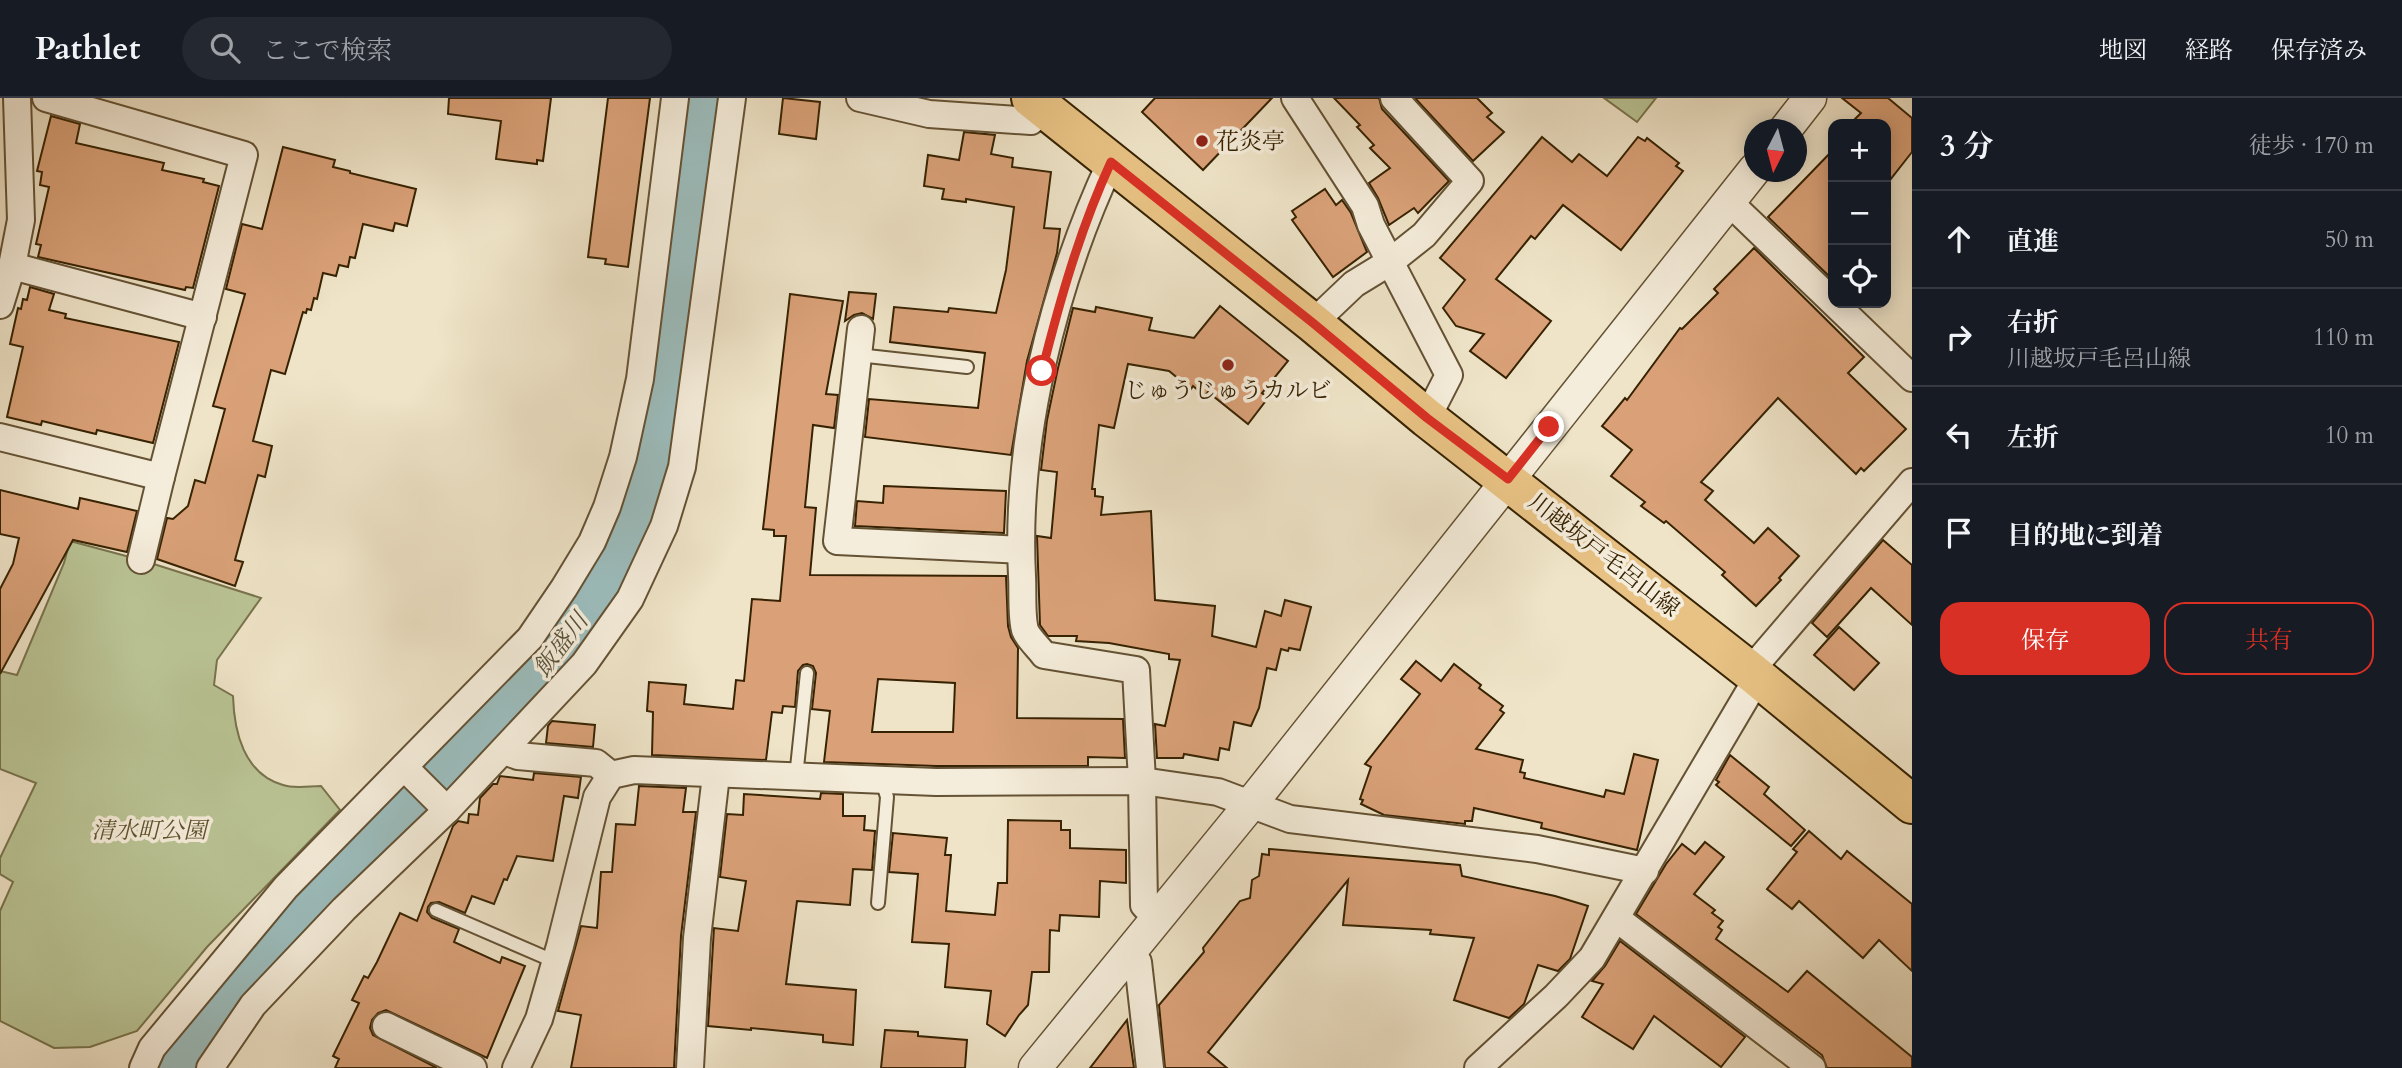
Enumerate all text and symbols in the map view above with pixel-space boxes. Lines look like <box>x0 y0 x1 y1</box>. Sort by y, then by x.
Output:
search box <box>182 17 672 80</box>
text: Pathlet <box>35 26 140 71</box>
icon: search <box>206 29 244 67</box>
text: ここで検索 <box>262 33 392 68</box>
text: 地図 <box>2099 34 2147 67</box>
text: 経路 <box>2185 34 2233 67</box>
text: 保存済み <box>2271 34 2367 67</box>
north arrow <box>1744 119 1807 182</box>
map controls <box>1828 119 1891 308</box>
button: + <box>1828 119 1891 182</box>
place label: 花炎亭 <box>1216 126 1285 157</box>
text: 3 分 <box>1940 126 1993 167</box>
text: 徒歩 · 170 m <box>2249 130 2374 161</box>
marker: 花炎亭 <box>1194 133 1210 149</box>
button: − <box>1828 182 1891 245</box>
icon: ahead <box>1940 220 1978 258</box>
text: 直進 <box>2007 224 2059 259</box>
text: 50 m <box>2325 224 2374 255</box>
button: locate <box>1828 245 1891 308</box>
text: 右折 <box>2007 305 2059 340</box>
icon: right <box>1940 318 1978 356</box>
text: 110 m <box>2313 322 2374 353</box>
text: 川越坂戸毛呂山線 <box>2007 343 2191 374</box>
route start <box>1026 355 1057 386</box>
marker: じゅうじゅうカルビ <box>1220 357 1236 373</box>
place label: じゅうじゅうカルビ <box>1125 375 1332 406</box>
route end <box>1533 411 1564 442</box>
icon: left <box>1940 416 1978 454</box>
text: 左折 <box>2007 420 2059 455</box>
text: 10 m <box>2325 420 2374 451</box>
street label: 川越坂戸毛呂山線 <box>1522 486 1686 624</box>
icon: arrive <box>1940 514 1978 552</box>
text: 目的地に到着 <box>2007 518 2163 553</box>
button: 保存 <box>1940 602 2150 675</box>
button: 共有 <box>2164 602 2374 675</box>
water label: 飯盛川 <box>526 604 598 684</box>
park label: 清水町公園 <box>92 815 211 846</box>

